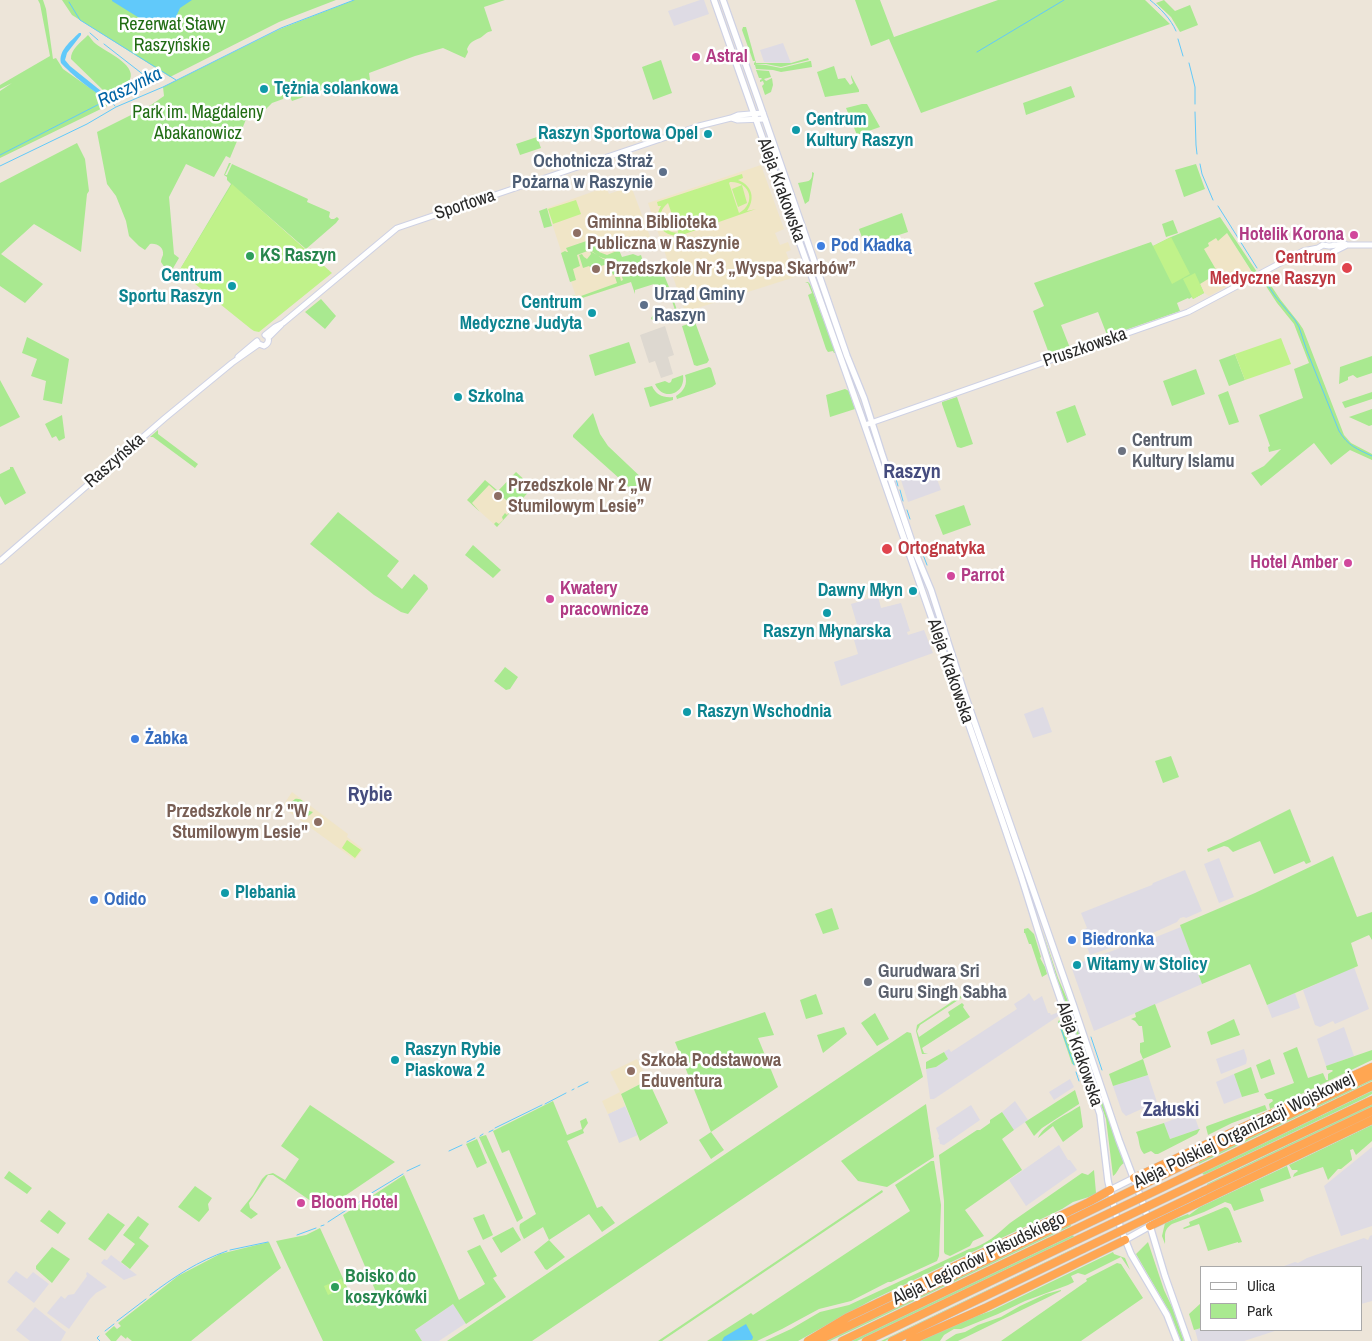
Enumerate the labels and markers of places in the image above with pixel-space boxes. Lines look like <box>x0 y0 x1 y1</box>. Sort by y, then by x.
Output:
place label: Astral <box>706 46 748 68</box>
marker: Astral <box>690 51 702 63</box>
place label: Tężnia solankowa <box>274 78 398 100</box>
marker: Tężnia solankowa <box>258 83 270 95</box>
place label: Centrum Kultury Raszyn <box>806 109 913 152</box>
place label: Raszyn Sportowa Opel <box>538 123 698 145</box>
marker: Centrum Kultury Raszyn <box>790 124 802 136</box>
marker: Raszyn Sportowa Opel <box>702 128 714 140</box>
place label: Ochotnicza Straż Pożarna w Raszynie <box>512 151 653 193</box>
marker: Ochotnicza Straż Pożarna w Raszynie <box>657 166 669 178</box>
place label: Gminna Biblioteka Publiczna w Raszynie <box>587 212 740 254</box>
place label: Hotelik Korona <box>1239 224 1344 246</box>
marker: Gminna Biblioteka Publiczna w Raszynie <box>571 227 583 239</box>
marker: Hotelik Korona <box>1348 229 1360 241</box>
place label: Pod Kładką <box>831 235 911 257</box>
marker: Pod Kładką <box>815 240 827 252</box>
place label: KS Raszyn <box>260 245 336 267</box>
place label: Centrum Medyczne Raszyn <box>1210 247 1336 290</box>
marker: KS Raszyn <box>244 250 256 262</box>
place label: Przedszkole Nr 3 „Wyspa Skarbów” <box>606 258 856 280</box>
marker: Centrum Medyczne Raszyn <box>1340 261 1354 275</box>
marker: Przedszkole Nr 3 „Wyspa Skarbów” <box>590 263 602 275</box>
place label: Centrum Sportu Raszyn <box>119 265 222 308</box>
marker: Centrum Sportu Raszyn <box>226 280 238 292</box>
place label: Urząd Gminy Raszyn <box>654 284 745 326</box>
place label: Centrum Medyczne Judyta <box>460 292 582 334</box>
marker: Urząd Gminy Raszyn <box>638 299 650 311</box>
marker: Centrum Medyczne Judyta <box>586 307 598 319</box>
place label: Szkolna <box>468 386 524 408</box>
marker: Szkolna <box>452 391 464 403</box>
place label: Centrum Kultury Islamu <box>1132 430 1235 472</box>
marker: Centrum Kultury Islamu <box>1116 445 1128 457</box>
place label: Przedszkole Nr 2 „W Stumilowym Lesie” <box>508 475 652 518</box>
marker: Przedszkole Nr 2 „W Stumilowym Lesie” <box>492 490 504 502</box>
place label: Ortognatyka <box>898 538 985 560</box>
marker: Ortognatyka <box>880 542 894 556</box>
place label: Hotel Amber <box>1250 552 1338 574</box>
marker: Hotel Amber <box>1342 557 1354 569</box>
place label: Parrot <box>961 565 1004 587</box>
marker: Parrot <box>945 570 957 582</box>
place label: Kwatery pracownicze <box>560 578 649 620</box>
place label: Dawny Młyn <box>818 580 903 602</box>
marker: Dawny Młyn <box>907 585 919 597</box>
marker: Kwatery pracownicze <box>544 593 556 605</box>
marker: Raszyn Młynarska <box>821 607 833 619</box>
place label: Raszyn Młynarska <box>763 621 891 643</box>
place label: Raszyn Wschodnia <box>697 701 832 723</box>
marker: Raszyn Wschodnia <box>681 706 693 718</box>
place label: Żabka <box>145 728 188 750</box>
marker: Żabka <box>129 733 141 745</box>
place label: Przedszkole nr 2 "W Stumilowym Lesie" <box>166 801 308 844</box>
marker: Przedszkole nr 2 "W Stumilowym Lesie" <box>312 816 324 828</box>
place label: Plebania <box>235 882 296 904</box>
marker: Plebania <box>219 887 231 899</box>
place label: Odido <box>104 889 147 911</box>
marker: Odido <box>88 894 100 906</box>
place label: Biedronka <box>1082 929 1154 951</box>
marker: Biedronka <box>1066 934 1078 946</box>
place label: Witamy w Stolicy <box>1087 954 1207 976</box>
marker: Witamy w Stolicy <box>1071 959 1083 971</box>
place label: Gurudwara Sri Guru Singh Sabha <box>878 961 1007 1004</box>
marker: Gurudwara Sri Guru Singh Sabha <box>862 976 874 988</box>
place label: Raszyn Rybie Piaskowa 2 <box>405 1039 501 1082</box>
place label: Szkoła Podstawowa Eduventura <box>641 1050 781 1092</box>
marker: Raszyn Rybie Piaskowa 2 <box>389 1054 401 1066</box>
marker: Szkoła Podstawowa Eduventura <box>625 1065 637 1077</box>
place label: Bloom Hotel <box>311 1192 398 1214</box>
marker: Bloom Hotel <box>295 1197 307 1209</box>
place label: Boisko do koszykówki <box>345 1266 427 1308</box>
marker: Boisko do koszykówki <box>329 1281 341 1293</box>

